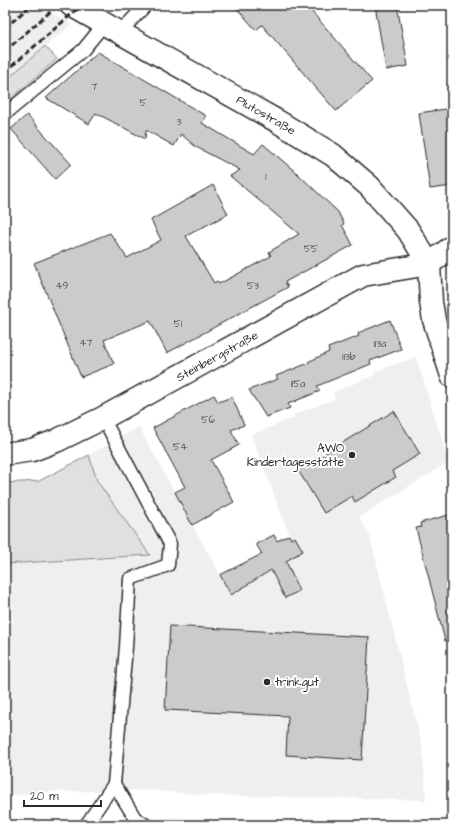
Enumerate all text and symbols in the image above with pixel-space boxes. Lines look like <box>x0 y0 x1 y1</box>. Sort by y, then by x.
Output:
house number: 7 <box>91 80 97 94</box>
street label: Plutostraße <box>233 92 299 140</box>
house number: 5 <box>139 96 147 110</box>
house number: 3 <box>176 115 182 129</box>
house number: 1 <box>265 170 267 184</box>
house number: 55 <box>304 242 318 256</box>
house number: 49 <box>56 279 69 293</box>
house number: 53 <box>247 279 259 293</box>
house number: 51 <box>174 317 183 331</box>
street label: Steinbergstraße <box>173 327 262 387</box>
house number: 47 <box>80 336 92 350</box>
house number: 113a <box>374 337 386 351</box>
house number: 113b <box>342 350 356 364</box>
house number: 115a <box>291 377 305 391</box>
house number: 56 <box>201 413 215 427</box>
house number: 54 <box>173 440 187 454</box>
place label: AWO Kindertagesstätte <box>247 440 345 472</box>
marker: AWO Kindertagesstätte <box>347 450 357 460</box>
place label: trinkgut <box>275 674 319 692</box>
marker: trinkgut <box>262 677 272 687</box>
scale bar <box>24 782 101 808</box>
text: 20 m <box>30 788 59 805</box>

